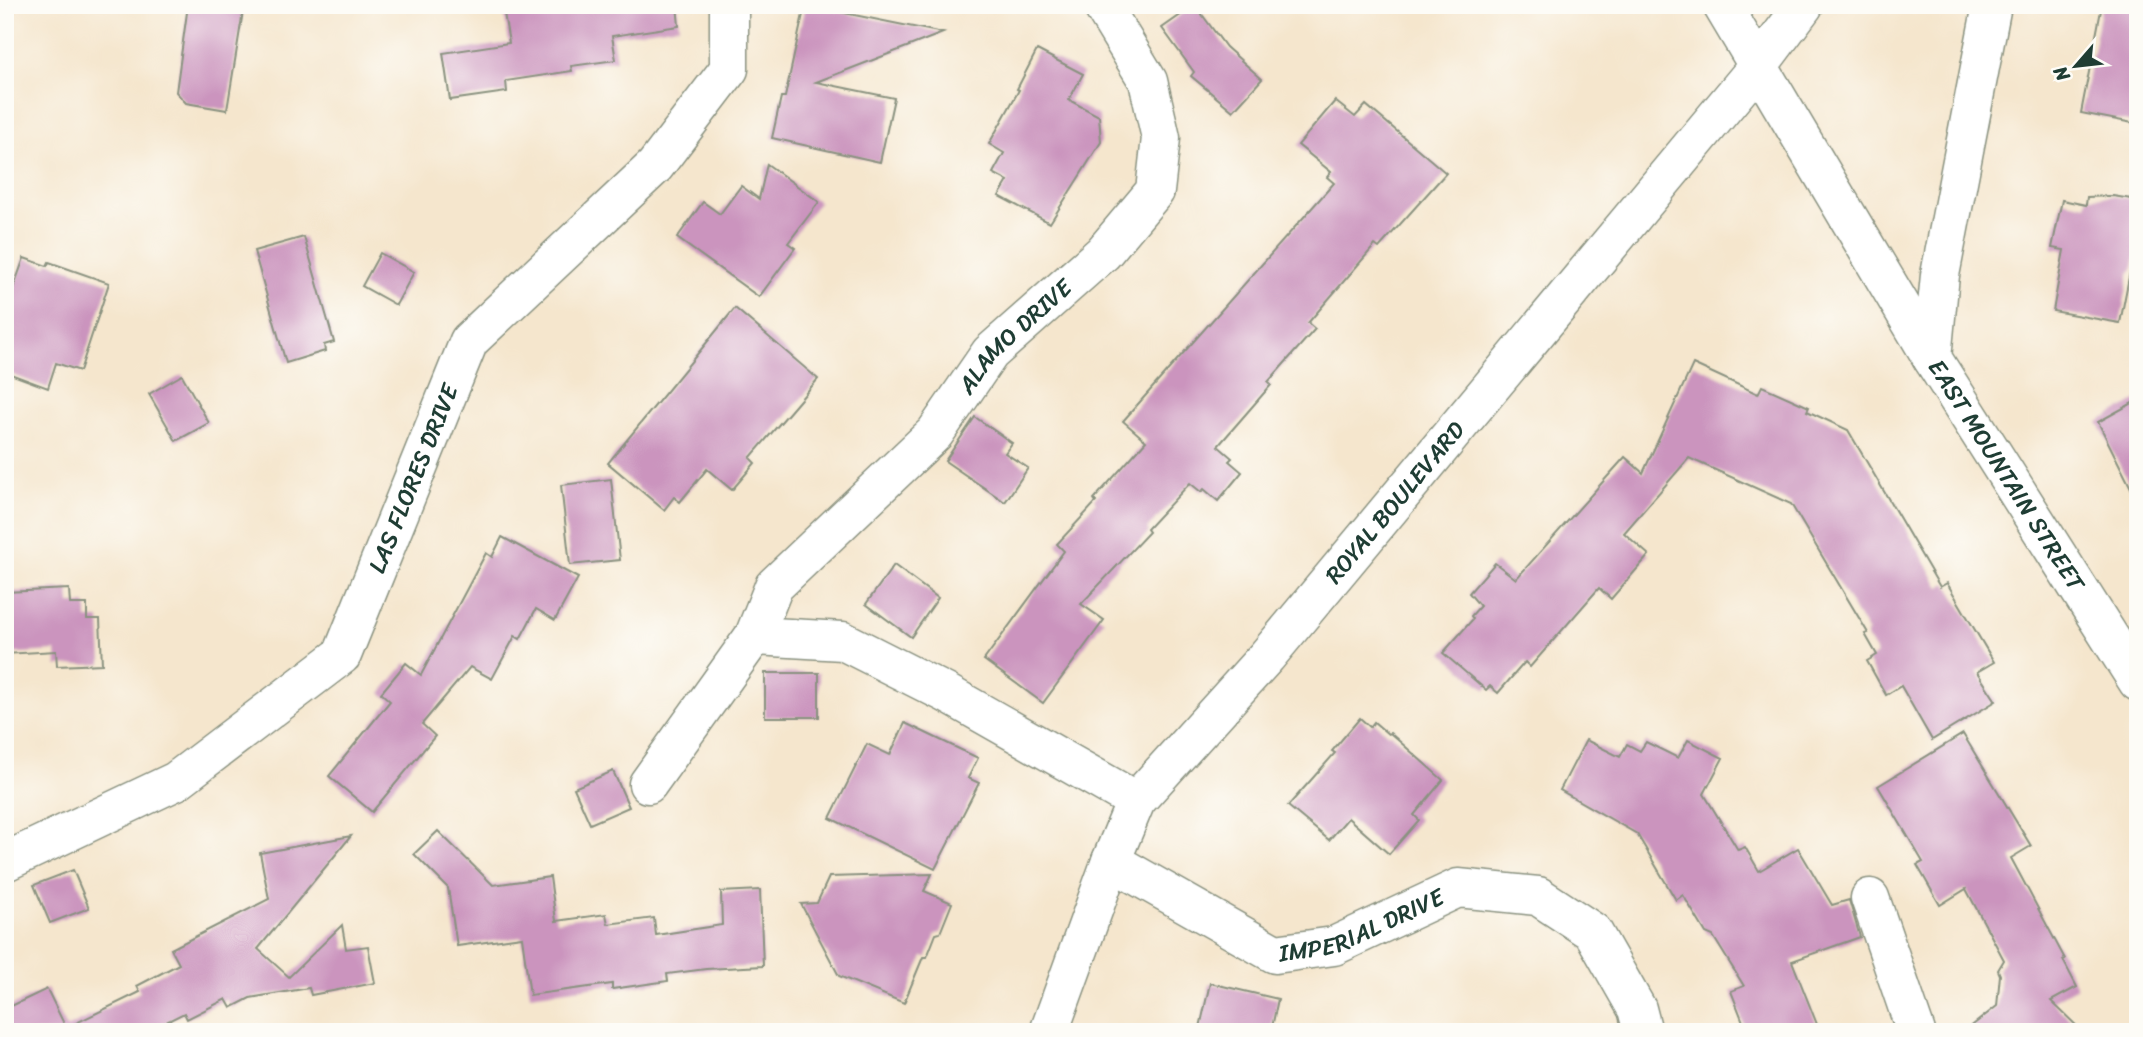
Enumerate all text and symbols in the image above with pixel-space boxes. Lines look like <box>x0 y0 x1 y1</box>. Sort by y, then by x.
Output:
north arrow <box>2042 32 2112 102</box>
text: N <box>2043 59 2080 88</box>
street label: ALAMO DRIVE <box>946 267 1083 404</box>
street label: EAST MOUNTAIN STREET <box>1917 350 2097 601</box>
street label: LAS FLORES DRIVE <box>356 376 471 580</box>
street label: ROYAL BOULEVARD <box>1314 411 1476 594</box>
street label: IMPERIAL DRIVE <box>1275 876 1453 974</box>

